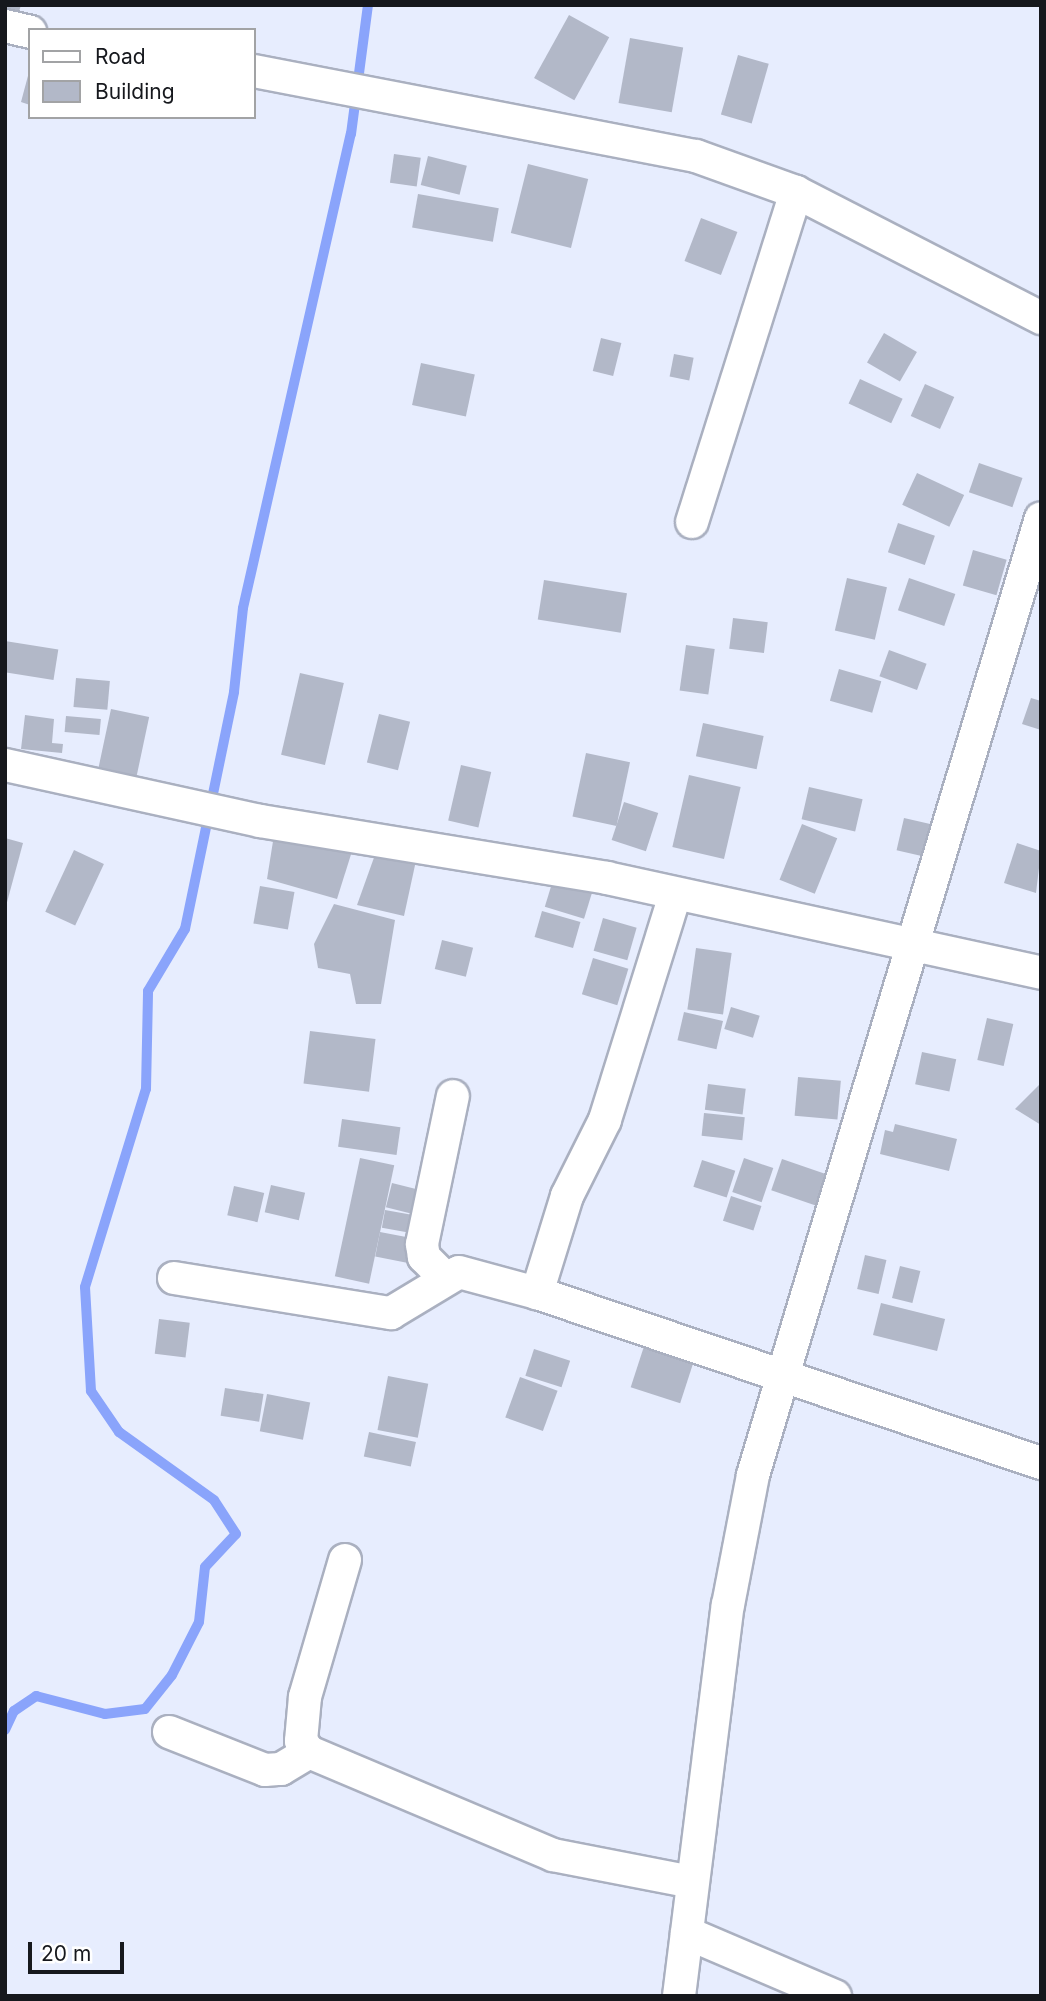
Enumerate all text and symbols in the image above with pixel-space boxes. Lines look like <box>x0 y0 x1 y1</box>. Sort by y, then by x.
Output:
legend <box>28 28 256 119</box>
text: Road <box>95 44 146 69</box>
text: Building <box>95 79 175 104</box>
scale bar <box>32 1927 128 1971</box>
text: 20 m <box>41 1941 91 1966</box>

